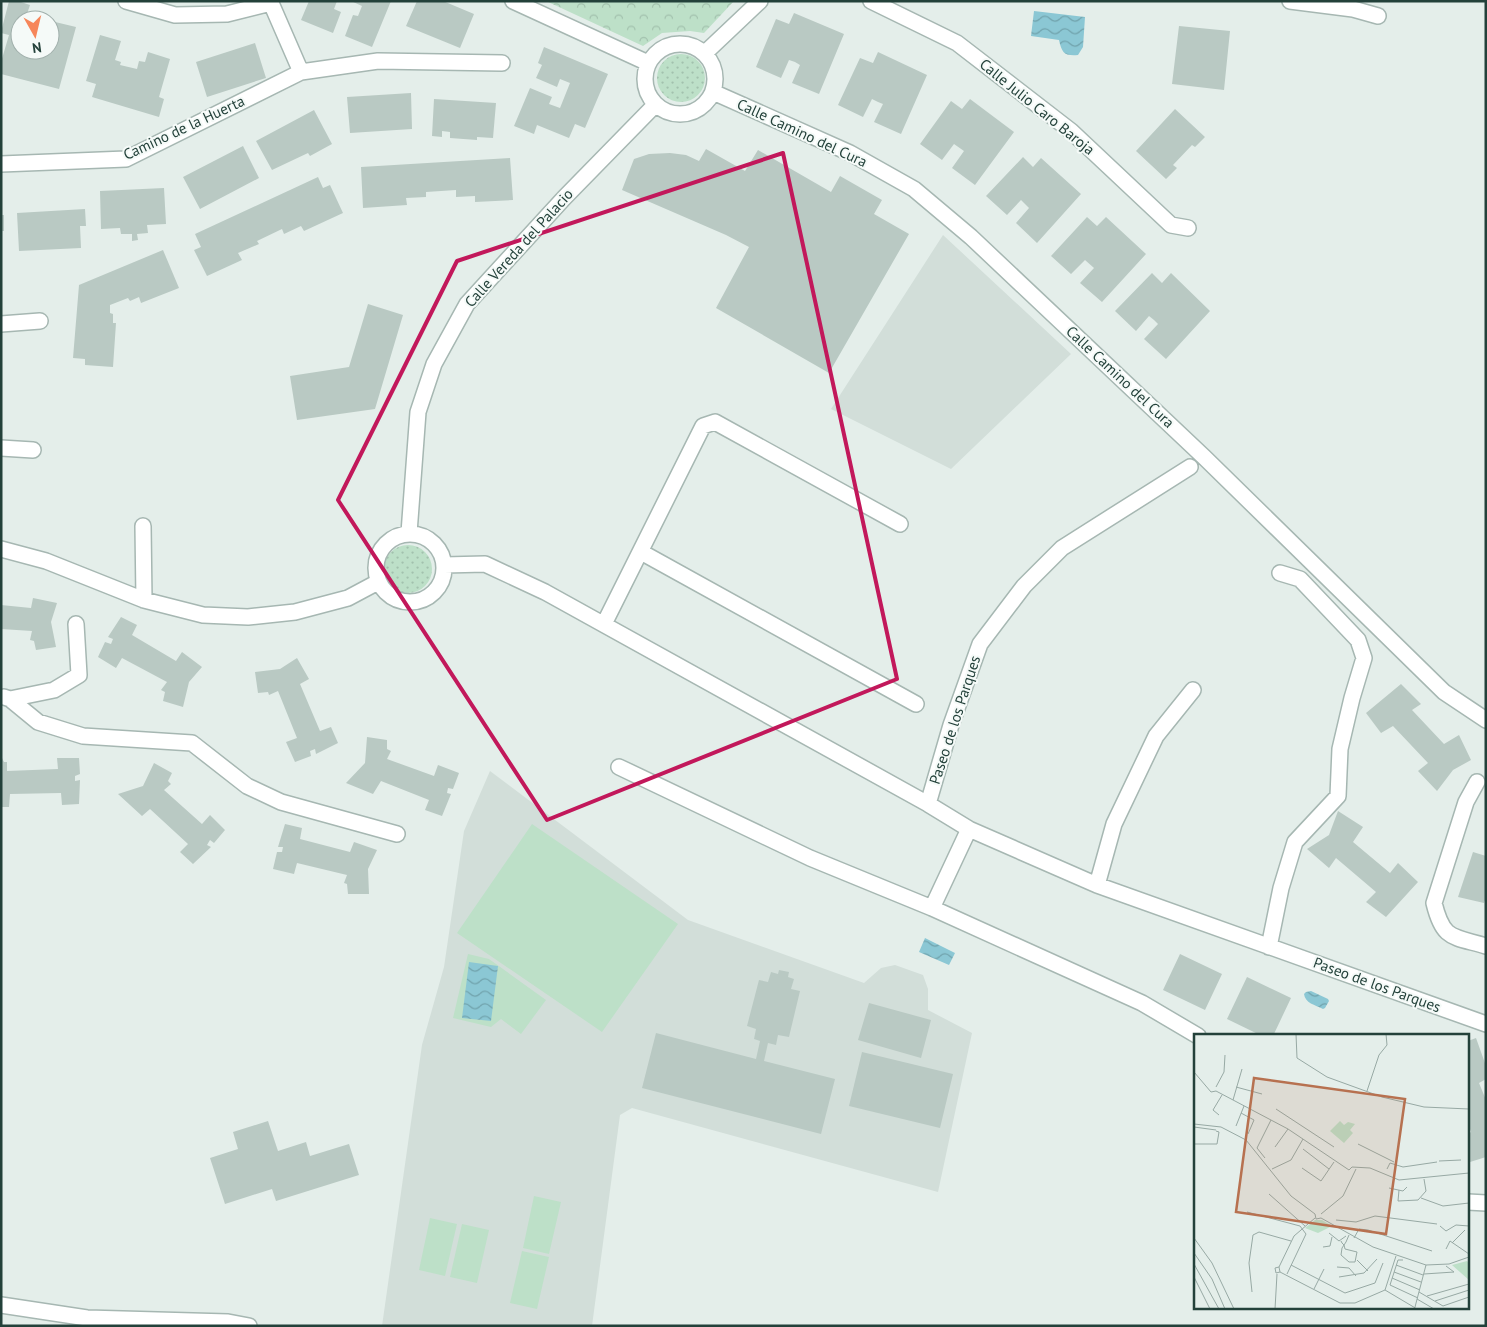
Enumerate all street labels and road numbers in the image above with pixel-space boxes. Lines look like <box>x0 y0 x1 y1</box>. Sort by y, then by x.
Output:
street label: Calle Julio Caro Baroja <box>976 54 1099 159</box>
street label: Camino de la Huerta <box>120 91 247 164</box>
street label: Calle Camino del Cura <box>734 94 870 171</box>
street label: Calle Vereda del Palacio <box>460 184 577 311</box>
street label: Calle Camino del Cura <box>1062 321 1179 432</box>
street label: Paseo de los Parques <box>925 653 984 787</box>
street label: Paseo de los Parques <box>1311 953 1443 1016</box>

